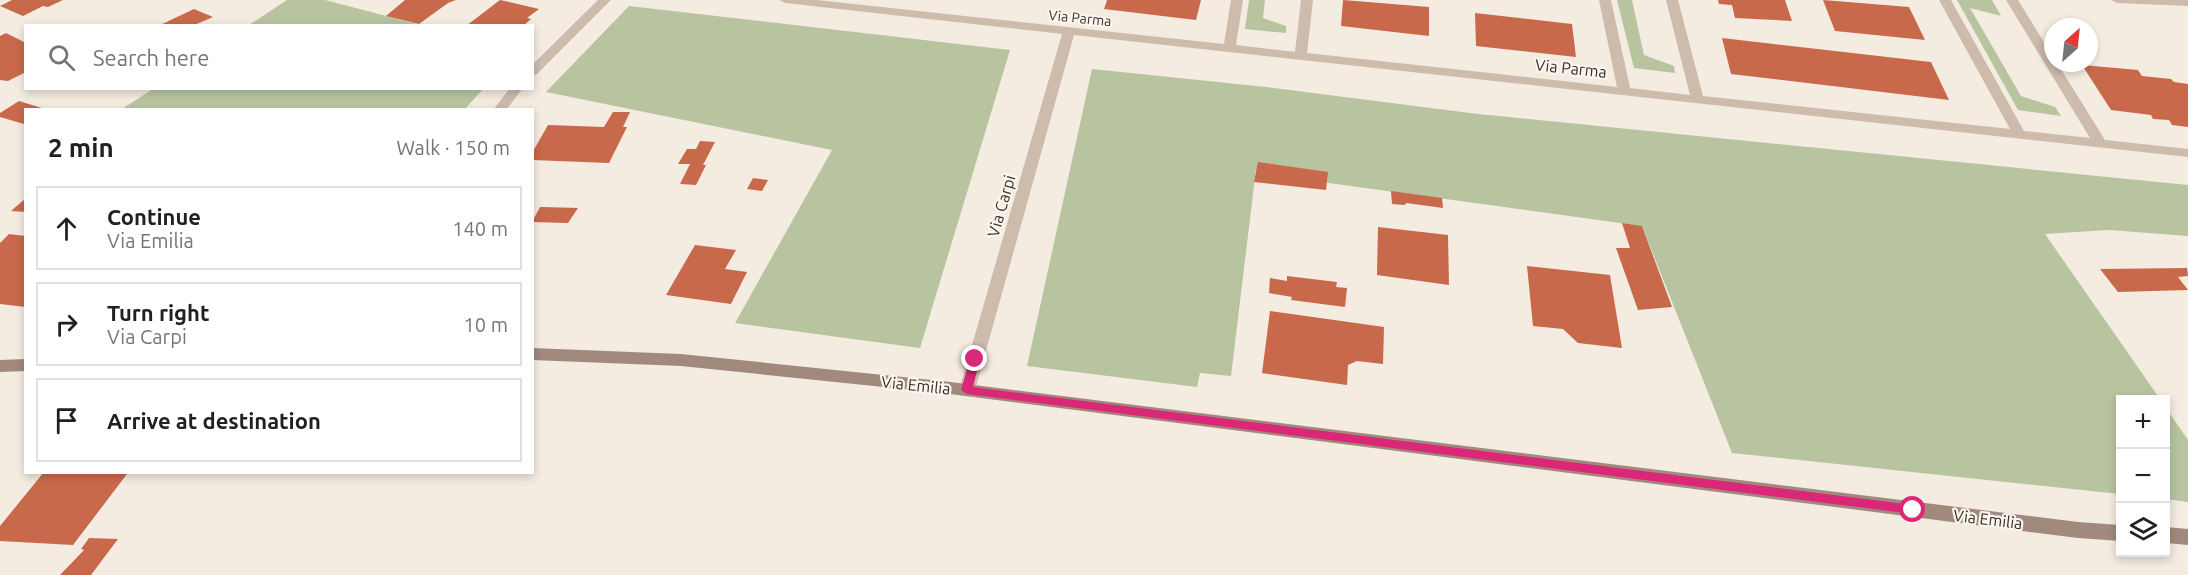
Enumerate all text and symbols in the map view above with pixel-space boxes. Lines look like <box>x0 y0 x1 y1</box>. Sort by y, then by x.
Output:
street label: Via Parma <box>1048 7 1112 29</box>
north arrow <box>2044 18 2098 72</box>
search box <box>24 24 534 90</box>
icon: search <box>45 41 78 74</box>
text: Search here <box>93 45 209 70</box>
street label: Via Parma <box>1534 55 1608 81</box>
text: 2 min <box>48 133 114 162</box>
text: Walk · 150 m <box>397 136 510 159</box>
street label: Via Carpi <box>984 173 1018 239</box>
text: Continue <box>107 204 201 229</box>
icon: ahead <box>50 212 83 245</box>
text: 140 m <box>452 217 508 240</box>
text: Via Emilia <box>107 229 194 252</box>
text: Turn right <box>107 300 209 325</box>
icon: right <box>50 308 83 341</box>
text: 10 m <box>464 313 508 336</box>
text: Via Carpi <box>107 325 187 348</box>
route end <box>961 345 987 371</box>
street label: Via Emilia <box>881 372 951 398</box>
map controls <box>2116 395 2170 557</box>
button: + <box>2116 395 2170 449</box>
icon: arrive <box>50 404 83 437</box>
text: Arrive at destination <box>107 408 321 433</box>
button: − <box>2116 449 2170 503</box>
route start <box>1899 496 1925 522</box>
button: layers <box>2116 503 2170 557</box>
street label: Via Emilia <box>1952 506 2024 532</box>

